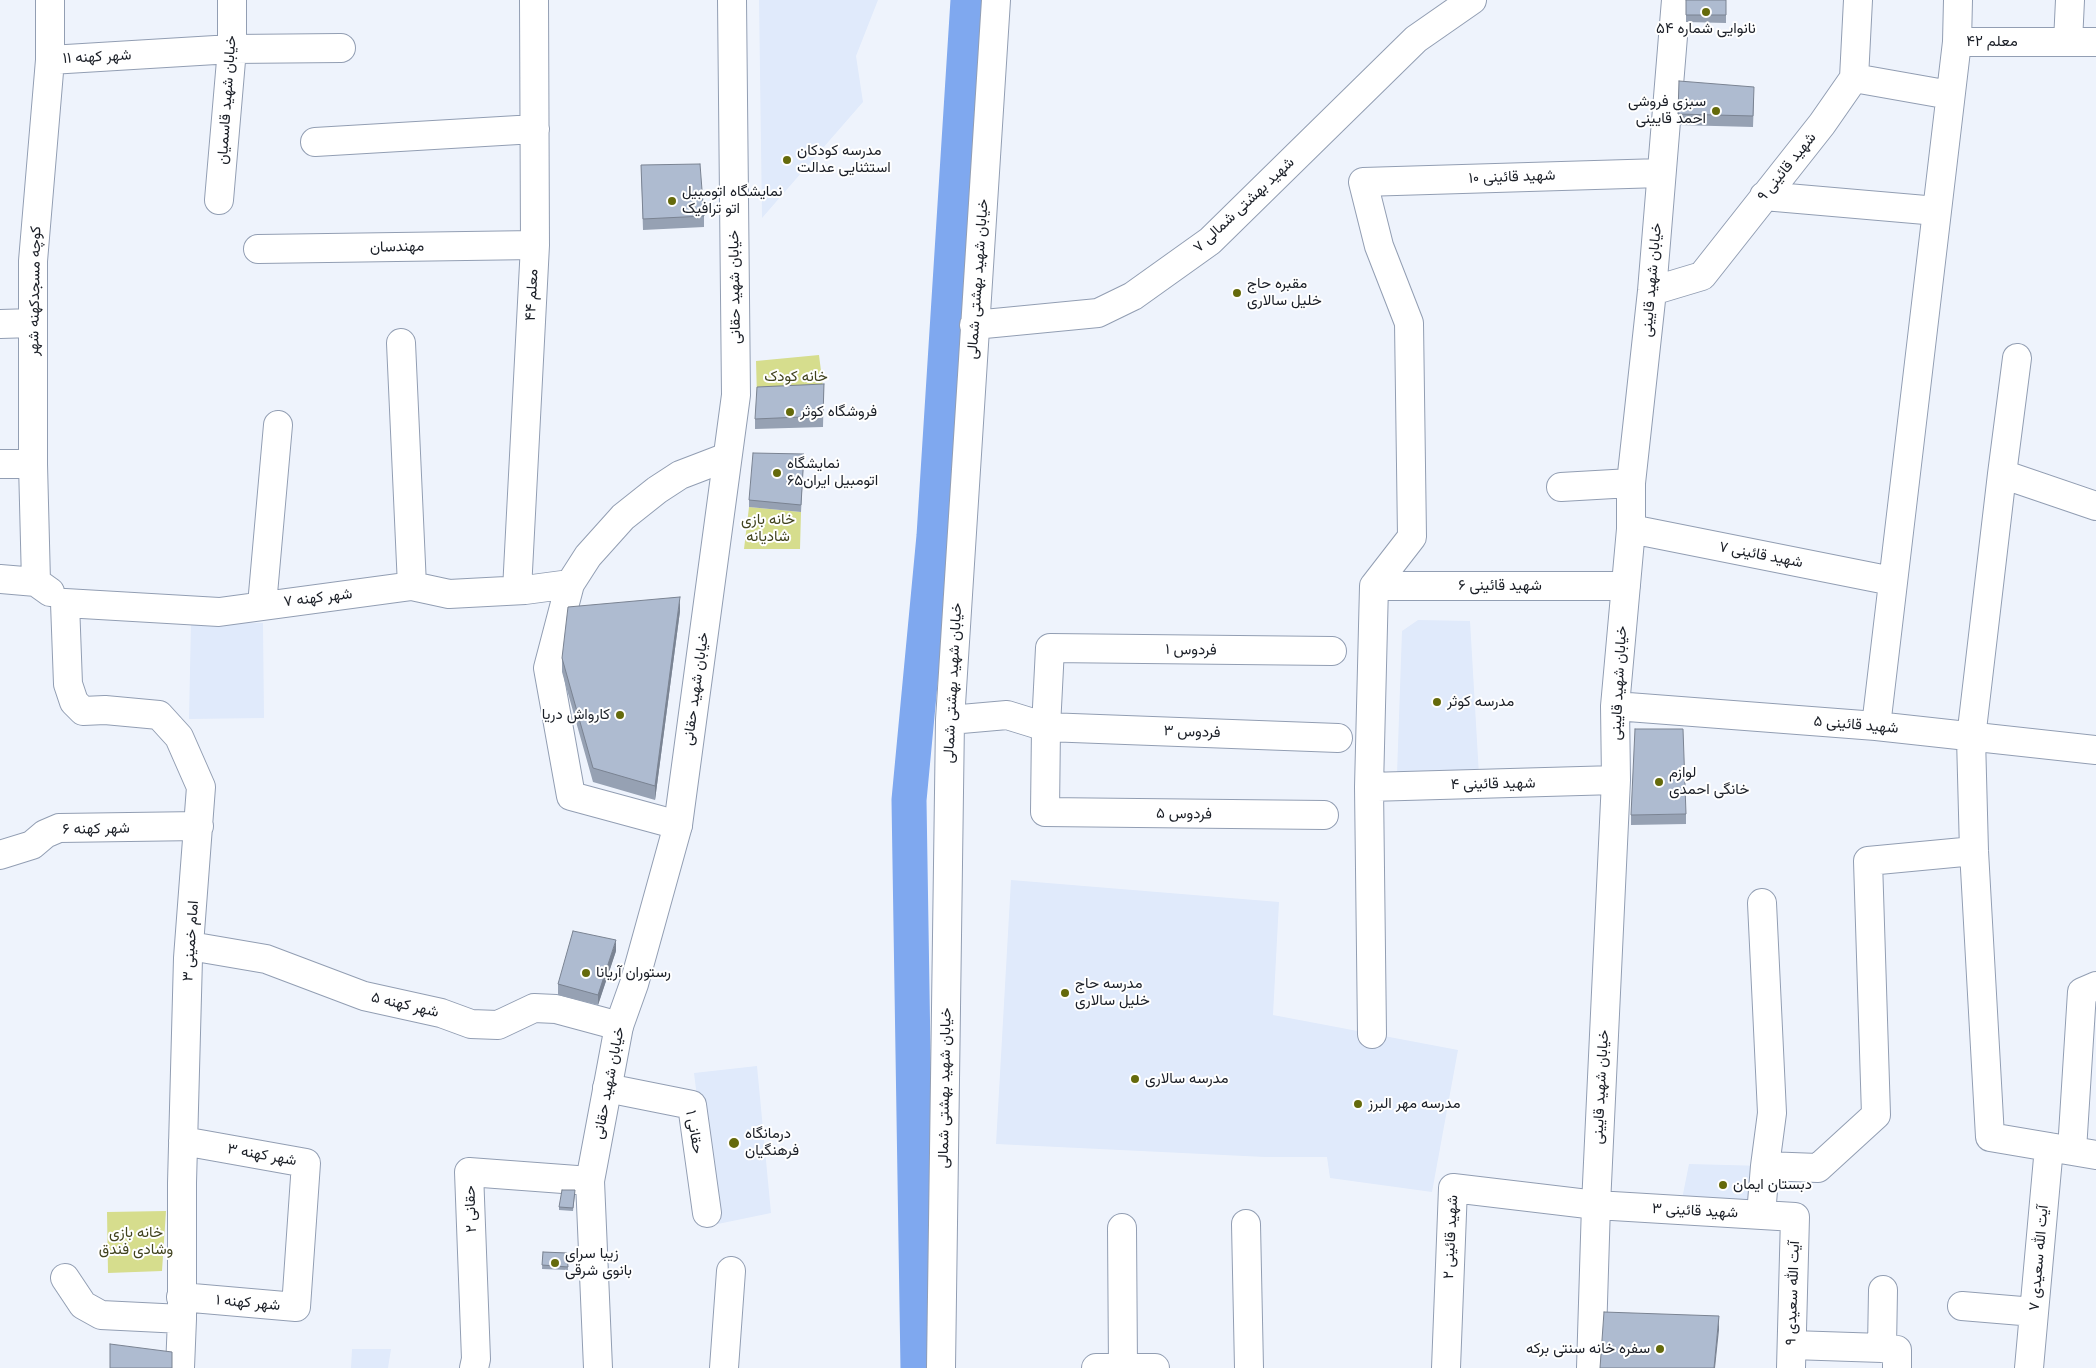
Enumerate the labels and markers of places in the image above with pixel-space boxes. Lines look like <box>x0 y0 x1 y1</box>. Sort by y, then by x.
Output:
marker: نانوایی شماره ۵۴ <box>1700 6 1712 18</box>
place label: نانوایی شماره ۵۴ <box>1656 20 1756 38</box>
place label: سبزی فروشی احمد قایینی <box>1628 93 1706 128</box>
marker: سبزی فروشی احمد قایینی <box>1710 105 1722 117</box>
place label: مدرسه کودکان استثنایی عدالت <box>797 142 891 177</box>
marker: مدرسه کودکان استثنایی عدالت <box>781 154 793 166</box>
place label: نمایشگاه اتومبیل اتو ترافیک <box>682 183 783 218</box>
marker: نمایشگاه اتومبیل اتو ترافیک <box>666 195 678 207</box>
place label: مقبره حاج خلیل سالاری <box>1247 275 1322 310</box>
marker: مقبره حاج خلیل سالاری <box>1231 287 1243 299</box>
place label: فروشگاه کوثر <box>800 403 877 421</box>
marker: فروشگاه کوثر <box>784 406 796 418</box>
place label: نمایشگاه اتومبیل ایران۶۵ <box>787 455 878 490</box>
marker: نمایشگاه اتومبیل ایران۶۵ <box>771 467 783 479</box>
place label: مدرسه کوثر <box>1447 693 1514 711</box>
marker: مدرسه کوثر <box>1431 696 1443 708</box>
place label: کارواش دریا <box>542 706 610 724</box>
marker: کارواش دریا <box>614 709 626 721</box>
place label: لوازم خانگی احمدی <box>1669 764 1749 799</box>
marker: لوازم خانگی احمدی <box>1653 776 1665 788</box>
place label: رستوران آریانا <box>596 964 671 982</box>
marker: رستوران آریانا <box>580 967 592 979</box>
place label: مدرسه حاج خلیل سالاری <box>1075 975 1150 1010</box>
marker: مدرسه حاج خلیل سالاری <box>1059 987 1071 999</box>
place label: مدرسه سالاری <box>1145 1070 1229 1088</box>
marker: مدرسه سالاری <box>1129 1073 1141 1085</box>
place label: مدرسه مهر البرز <box>1368 1095 1460 1113</box>
marker: مدرسه مهر البرز <box>1352 1098 1364 1110</box>
place label: درمانگاه فرهنگیان <box>745 1125 799 1160</box>
marker: درمانگاه فرهنگیان <box>727 1136 741 1150</box>
place label: دبستان ایمان <box>1733 1176 1812 1194</box>
marker: دبستان ایمان <box>1717 1179 1729 1191</box>
place label: زیبا سرای بانوی شرقی <box>565 1245 632 1280</box>
marker: زیبا سرای بانوی شرقی <box>549 1257 561 1269</box>
place label: سفره خانه سنتی برکه <box>1526 1340 1650 1358</box>
marker: سفره خانه سنتی برکه <box>1654 1343 1666 1355</box>

